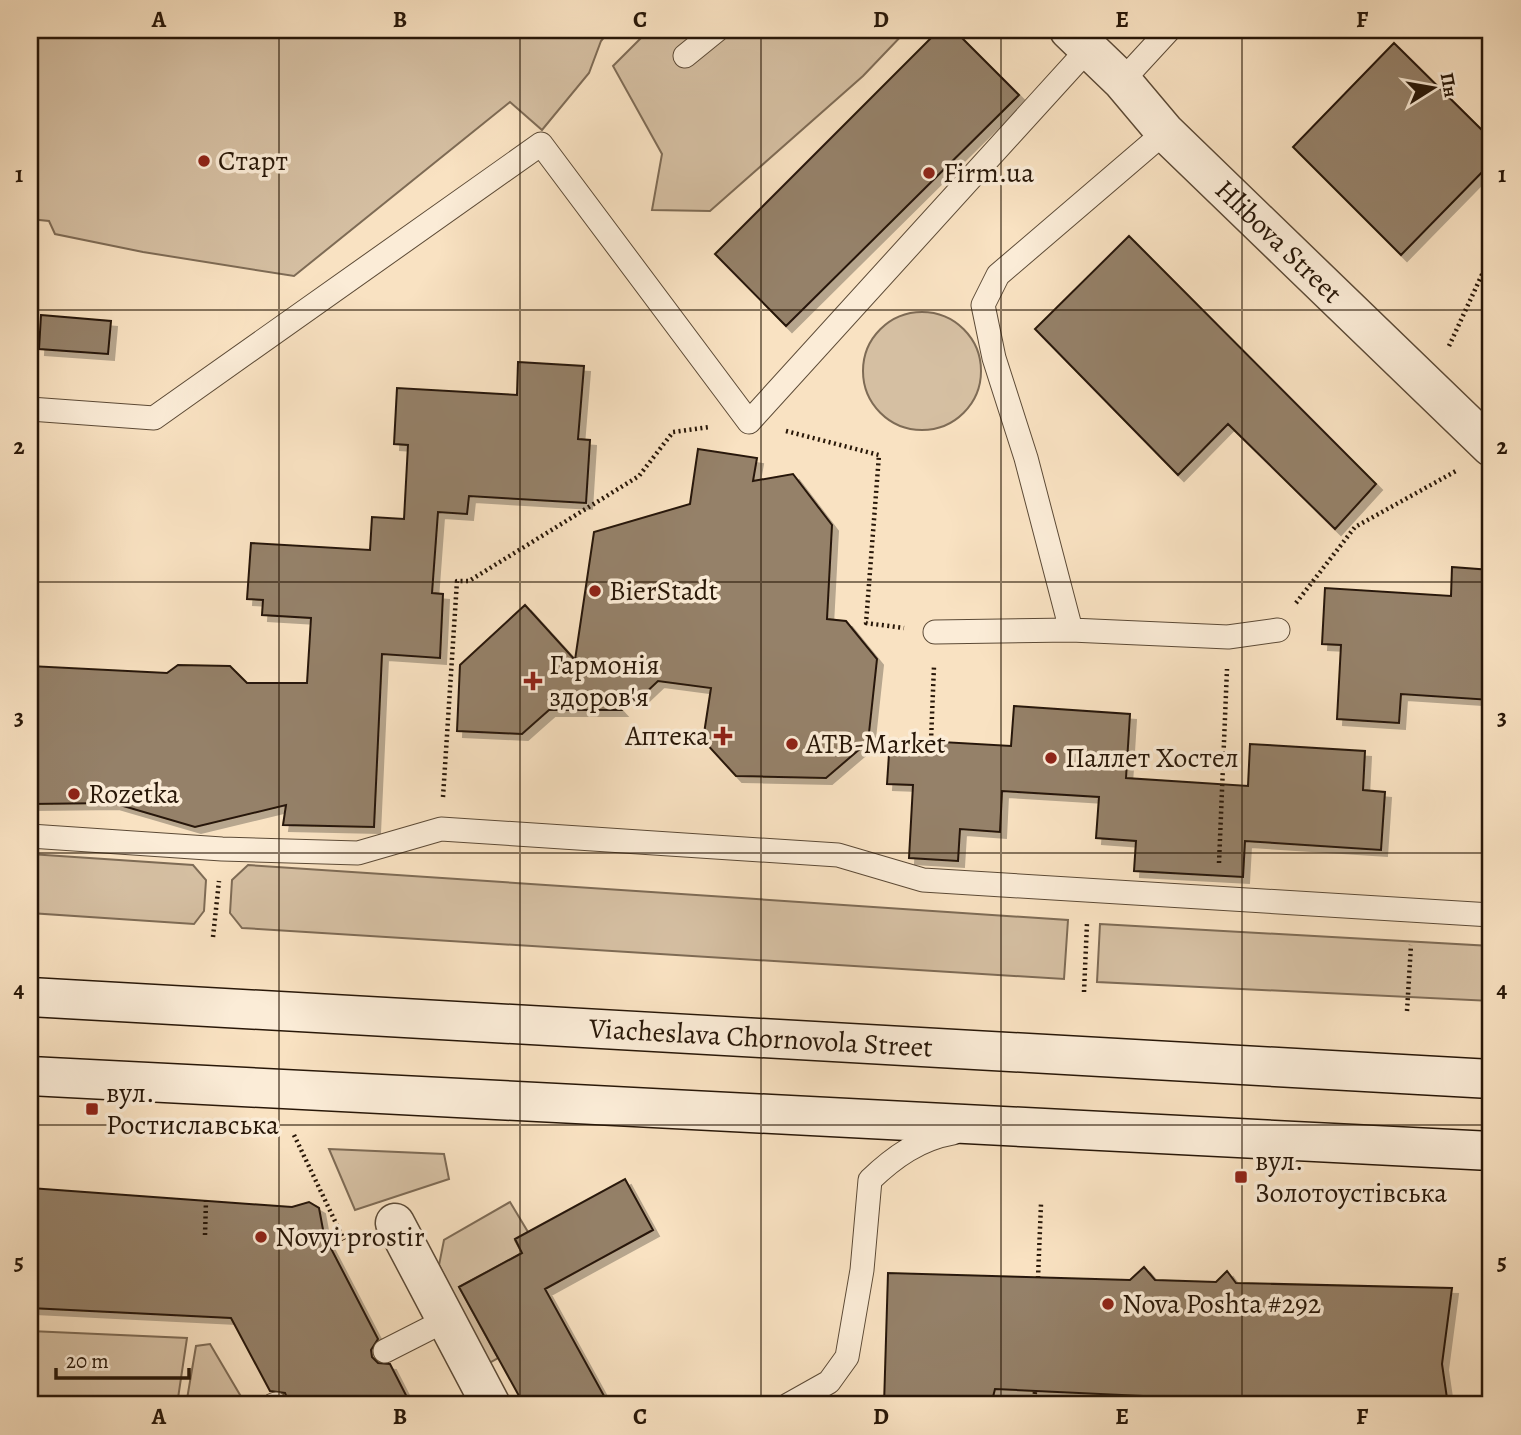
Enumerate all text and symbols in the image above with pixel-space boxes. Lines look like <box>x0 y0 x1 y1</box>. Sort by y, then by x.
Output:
text: A <box>151 4 167 35</box>
text: B <box>393 4 407 35</box>
text: C <box>633 4 647 35</box>
text: D <box>873 4 889 35</box>
text: E <box>1115 4 1129 35</box>
text: F <box>1356 4 1369 35</box>
north arrow <box>1398 52 1468 122</box>
text: Пн <box>1434 70 1464 100</box>
place label: Старт <box>218 142 288 180</box>
marker: Старт <box>196 153 212 169</box>
place label: Firm.ua <box>943 154 1034 192</box>
text: 1 <box>15 159 23 190</box>
text: 1 <box>1498 159 1506 190</box>
marker: Firm.ua <box>921 165 937 181</box>
street label: Hlibova Street <box>1207 171 1350 312</box>
text: 2 <box>13 431 25 462</box>
text: 2 <box>1496 431 1508 462</box>
place label: BierStadt <box>609 572 718 610</box>
marker: BierStadt <box>587 583 603 599</box>
place label: Гармонія здоров'я <box>549 646 659 716</box>
marker: Гармонія здоров'я <box>523 671 543 691</box>
text: 3 <box>14 702 24 733</box>
text: 3 <box>1497 702 1507 733</box>
place label: Аптека <box>624 717 709 755</box>
place label: ATB-Market <box>805 725 946 763</box>
marker: Аптека <box>715 728 731 744</box>
marker: ATB-Market <box>784 736 800 752</box>
place label: Паллет Хостел <box>1065 739 1239 777</box>
marker: Паллет Хостел <box>1043 750 1059 766</box>
place label: Rozetka <box>88 775 179 813</box>
marker: Rozetka <box>66 786 82 802</box>
text: 4 <box>14 974 25 1005</box>
text: 4 <box>1497 974 1508 1005</box>
street label: Viacheslava Chornovola Street <box>587 1009 934 1067</box>
place label: вул. Ростиславська <box>106 1074 279 1144</box>
marker: вул. Ростиславська <box>84 1101 100 1117</box>
place label: вул. Золотоустiвська <box>1255 1142 1447 1212</box>
marker: вул. Золотоустiвська <box>1233 1169 1249 1185</box>
place label: Novyi prostir <box>275 1218 425 1256</box>
marker: Novyi prostir <box>253 1229 269 1245</box>
text: 5 <box>14 1246 24 1277</box>
text: 5 <box>1497 1246 1507 1277</box>
place label: Nova Poshta #292 <box>1122 1285 1321 1323</box>
marker: Nova Poshta #292 <box>1100 1296 1116 1312</box>
scale bar <box>56 1337 189 1381</box>
text: 20 m <box>66 1347 109 1375</box>
text: A <box>151 1401 167 1432</box>
text: B <box>393 1401 407 1432</box>
text: C <box>633 1401 647 1432</box>
text: D <box>873 1401 889 1432</box>
text: E <box>1115 1401 1129 1432</box>
text: F <box>1356 1401 1369 1432</box>

